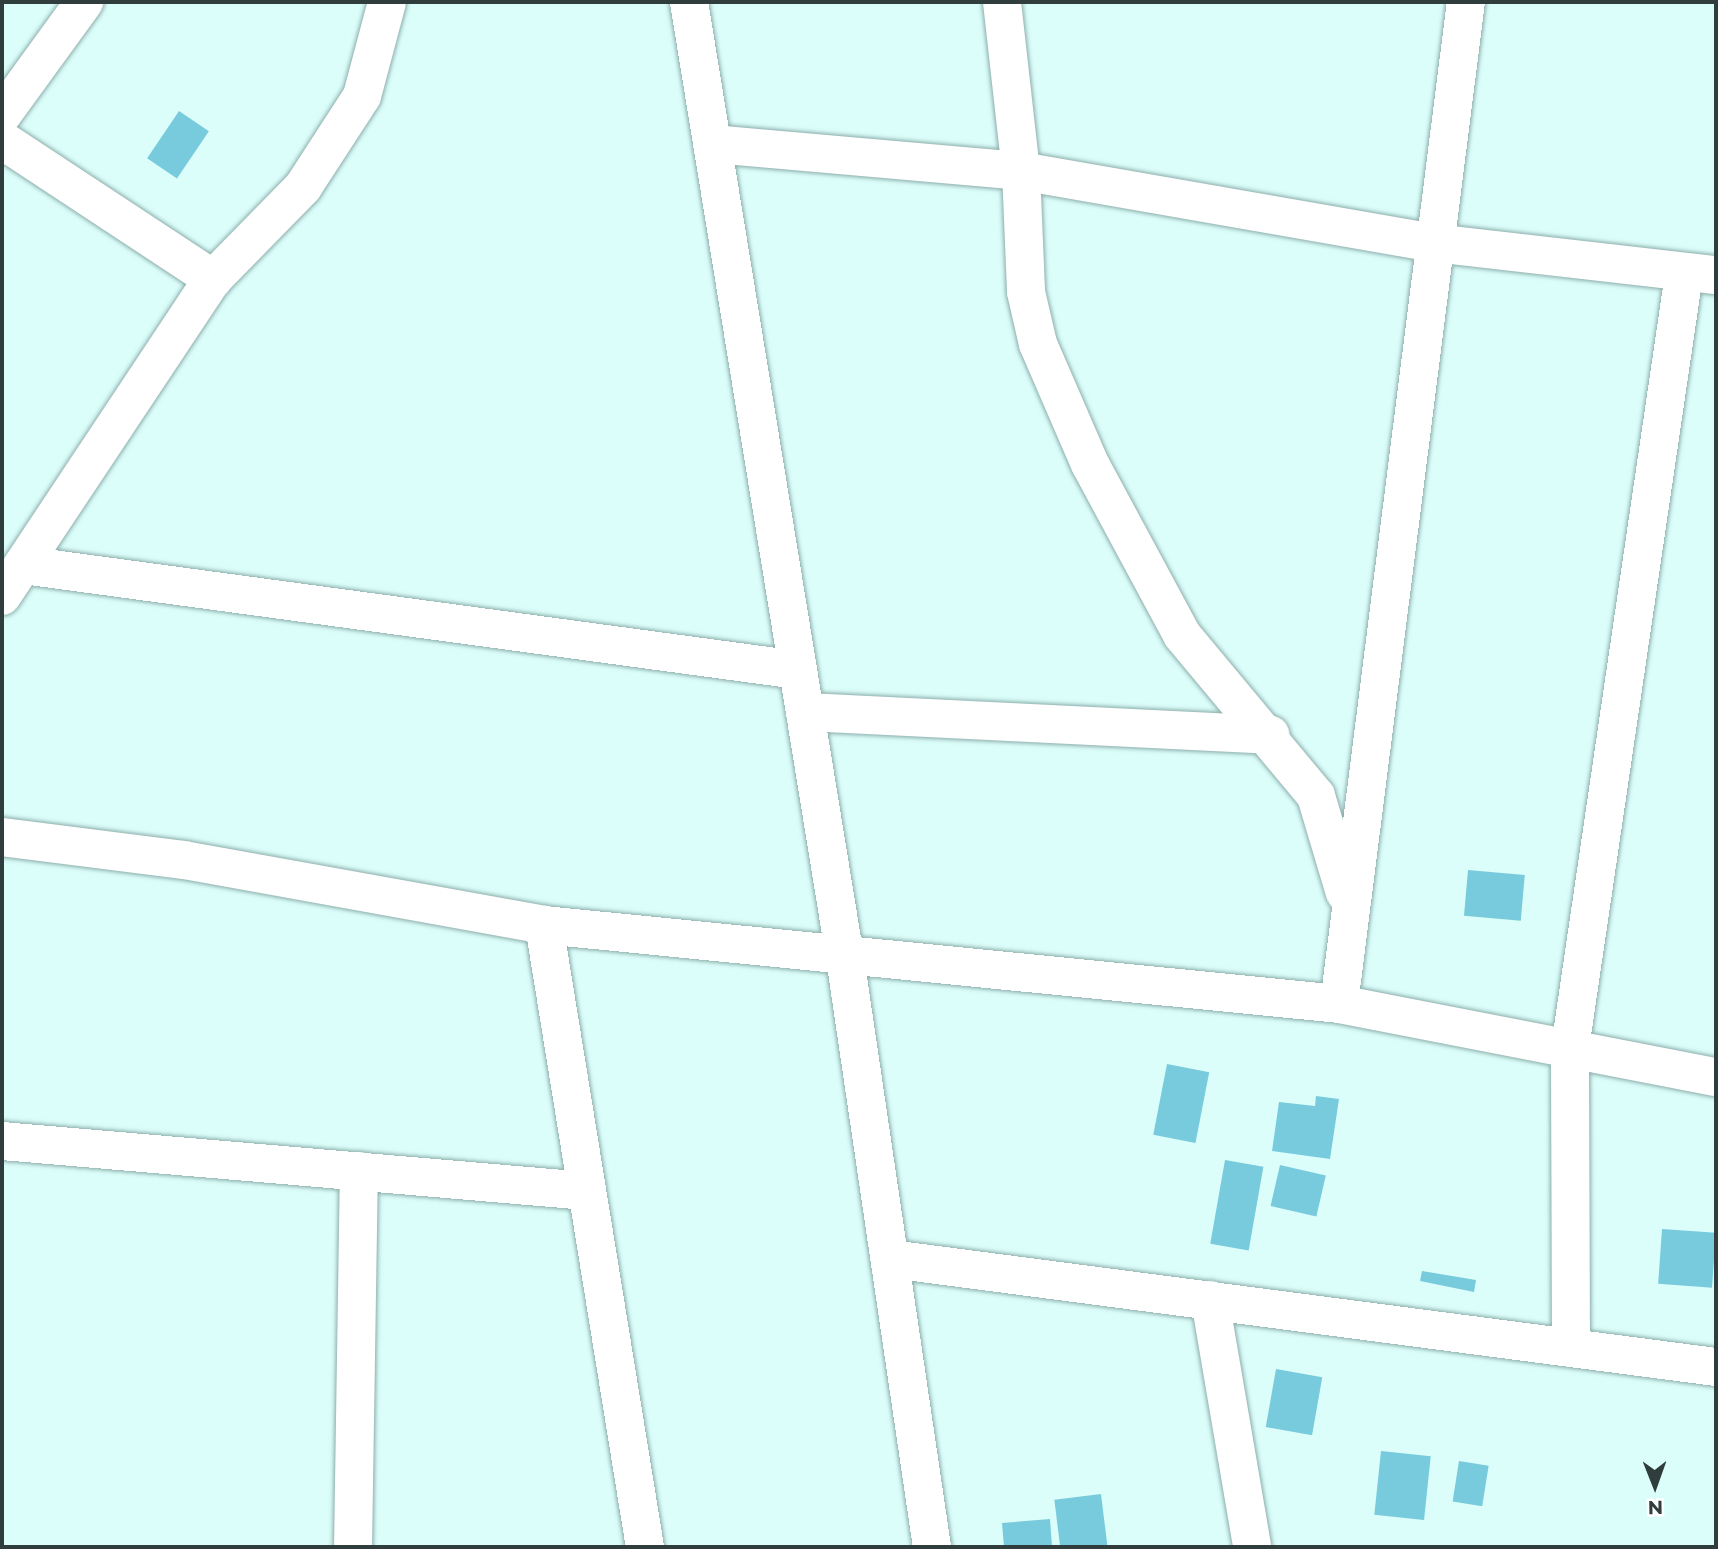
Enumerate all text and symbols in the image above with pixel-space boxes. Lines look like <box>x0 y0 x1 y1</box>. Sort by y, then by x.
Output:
north arrow <box>1620 1451 1690 1521</box>
text: N <box>1648 1496 1663 1519</box>

